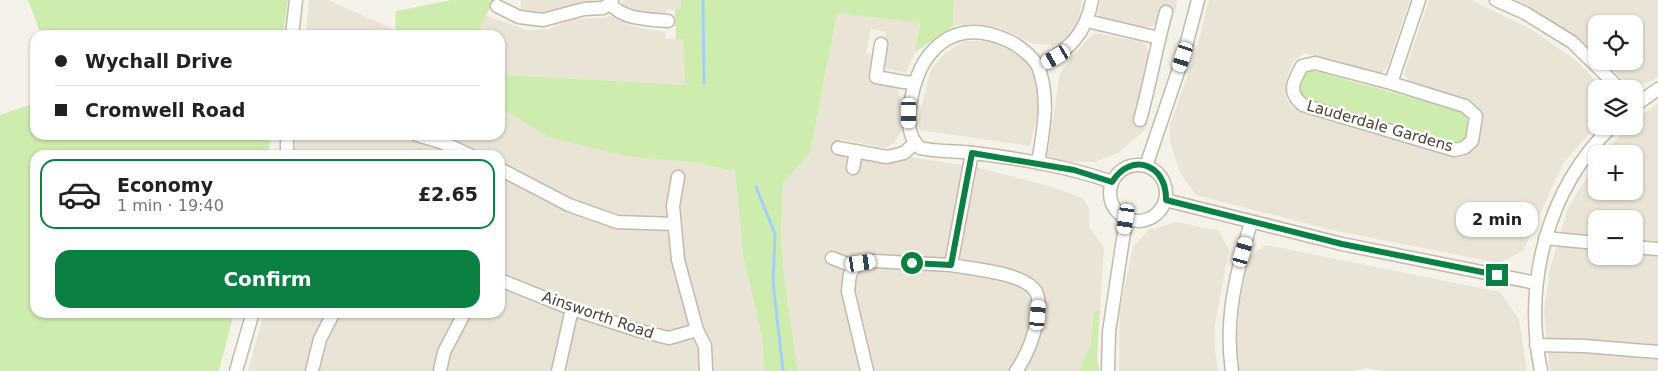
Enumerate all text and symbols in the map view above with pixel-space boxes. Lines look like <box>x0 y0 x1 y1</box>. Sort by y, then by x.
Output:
map controls <box>1588 15 1643 265</box>
button: locate <box>1588 15 1643 70</box>
car <box>1171 40 1194 74</box>
car <box>1039 43 1072 71</box>
text: Wychall Drive <box>85 50 233 72</box>
button: layers <box>1588 80 1643 135</box>
street label: Lauderdale Gardens <box>1305 96 1455 156</box>
car <box>901 98 916 128</box>
text: Cromwell Road <box>85 99 245 121</box>
button: + <box>1588 145 1643 200</box>
icon: car <box>57 172 102 217</box>
text: Economy <box>117 174 213 196</box>
text: £2.65 <box>418 183 478 205</box>
text: 1 min · 19:40 <box>117 196 224 215</box>
callout: 2 min <box>1456 202 1538 238</box>
car <box>1116 203 1135 235</box>
text: 2 min <box>1472 210 1522 229</box>
button: − <box>1588 210 1643 265</box>
car <box>1231 236 1254 268</box>
button: Confirm <box>55 250 480 308</box>
route start <box>901 252 923 274</box>
car <box>845 253 876 273</box>
route end <box>1486 264 1508 286</box>
street label: Ainsworth Road <box>540 287 656 343</box>
car <box>1029 299 1046 331</box>

